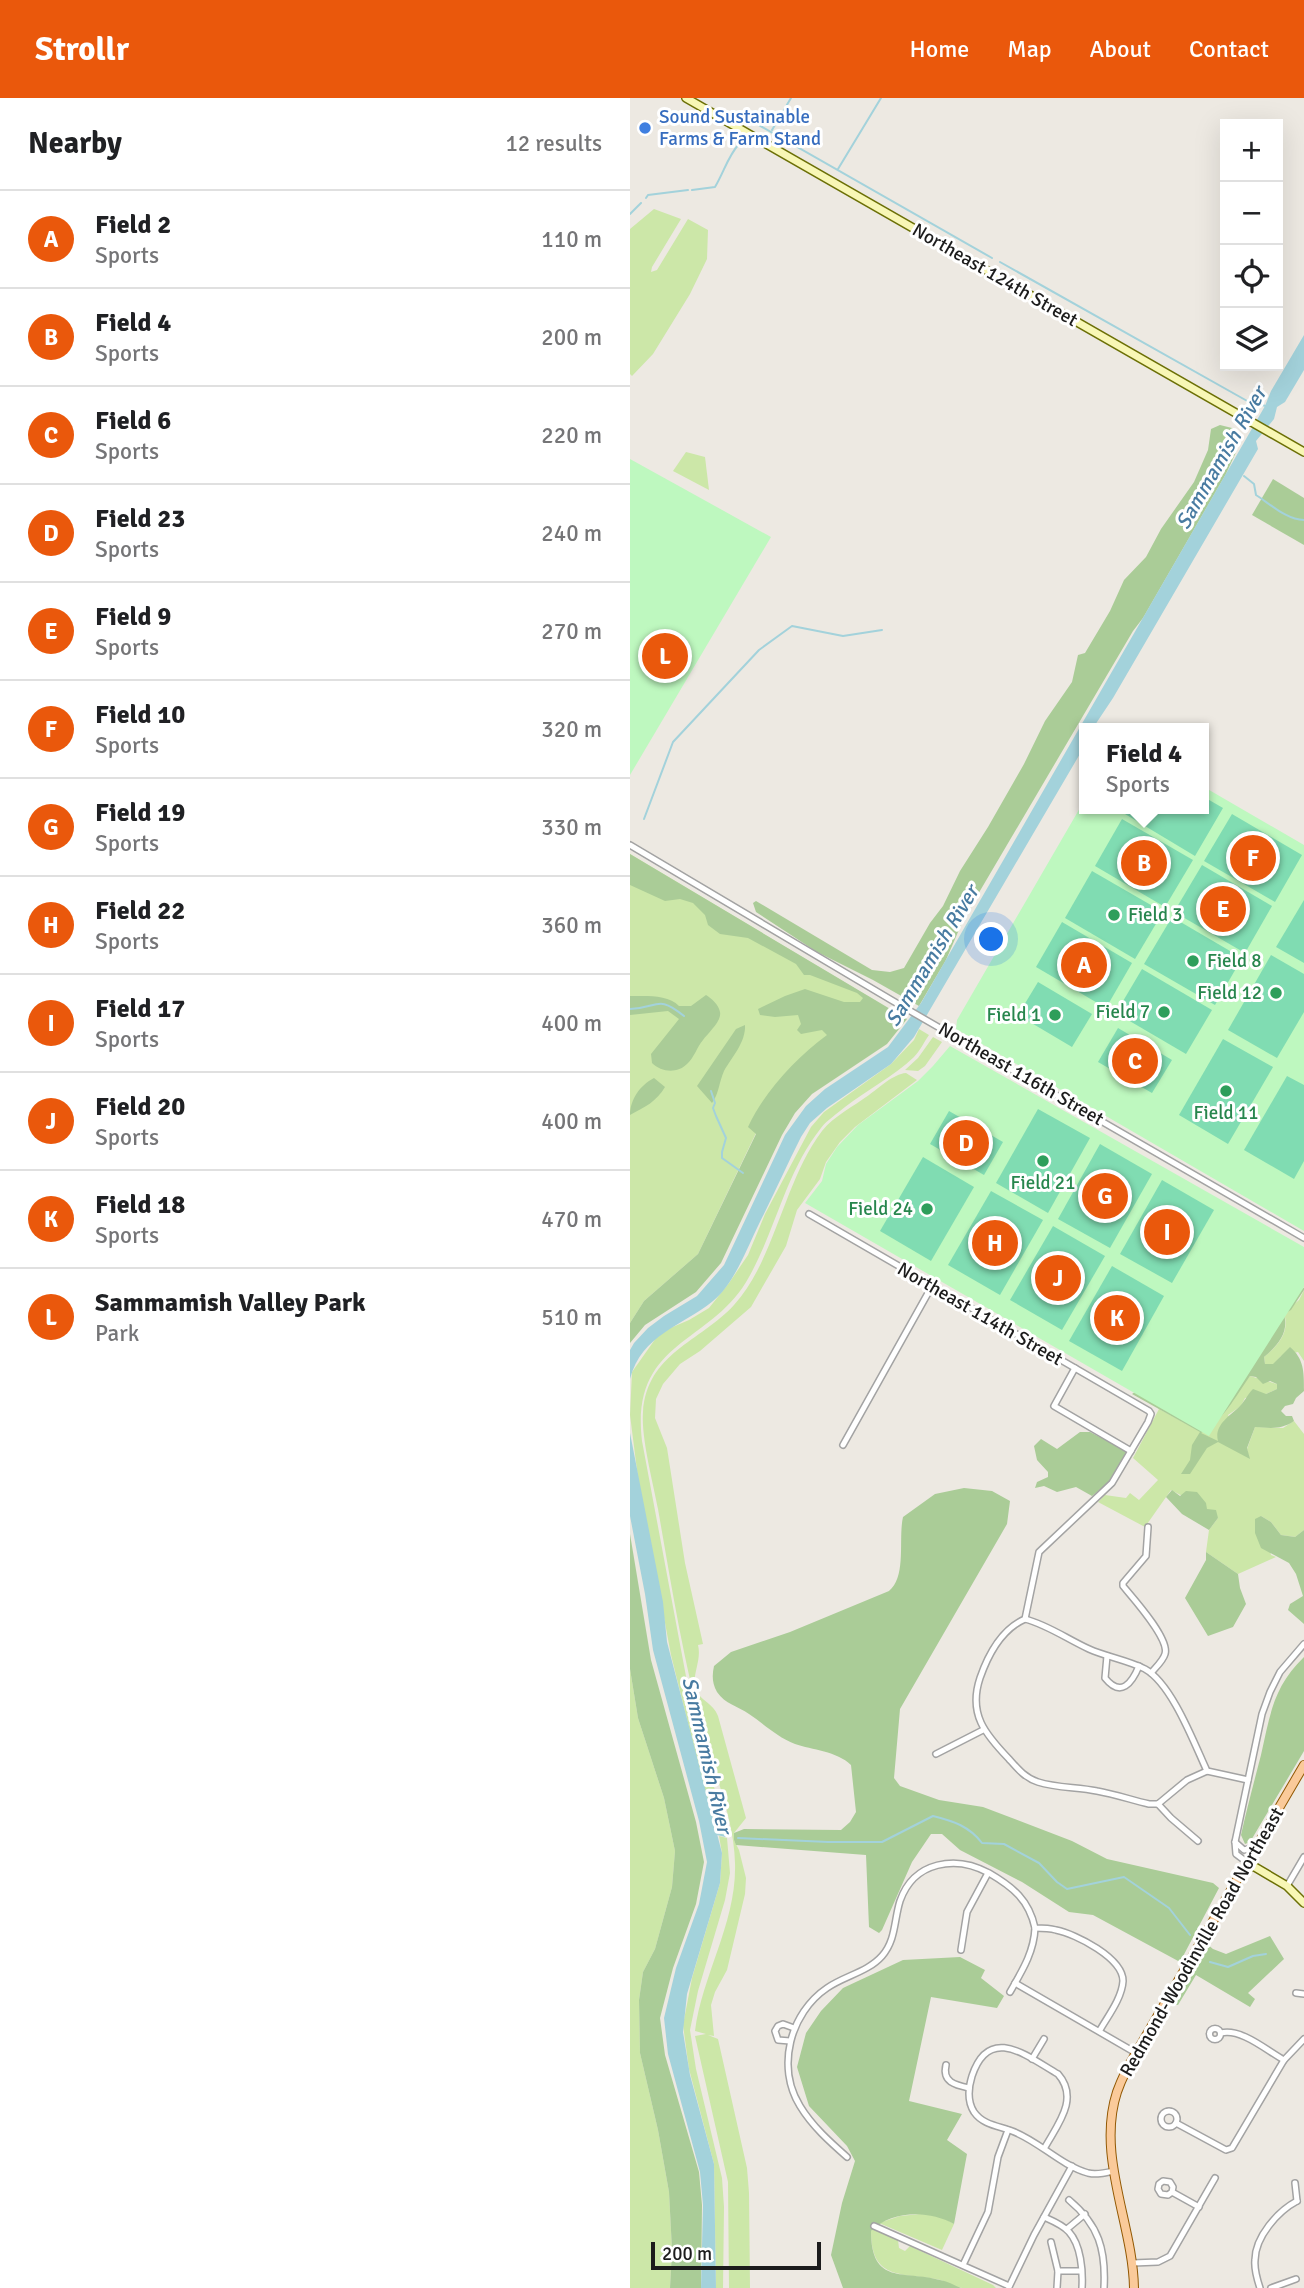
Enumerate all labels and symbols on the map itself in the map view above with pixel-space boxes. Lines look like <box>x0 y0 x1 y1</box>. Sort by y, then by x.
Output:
place label: Sound Sustainable Farms & Farm Stand <box>659 105 821 151</box>
marker: Sound Sustainable Farms & Farm Stand <box>637 120 653 136</box>
street label: Northeast 124th Street <box>908 218 1082 332</box>
water label: Sammamish River <box>1170 380 1274 534</box>
pin: L <box>642 630 688 682</box>
pin: F <box>1230 832 1276 884</box>
pin: B <box>1121 837 1167 889</box>
water label: Sammamish River <box>880 878 986 1031</box>
pin: E <box>1200 883 1246 935</box>
place label: Field 3 <box>1128 903 1183 927</box>
marker: Field 3 <box>1106 907 1122 923</box>
your location <box>974 922 1008 956</box>
pin: A <box>1061 939 1107 991</box>
place label: Field 8 <box>1207 949 1262 973</box>
marker: Field 8 <box>1185 953 1201 969</box>
place label: Field 12 <box>1197 981 1262 1005</box>
marker: Field 12 <box>1268 985 1284 1001</box>
place label: Field 7 <box>1095 1000 1150 1024</box>
place label: Field 1 <box>986 1003 1041 1027</box>
marker: Field 7 <box>1156 1004 1172 1020</box>
marker: Field 1 <box>1047 1007 1063 1023</box>
street label: Northeast 116th Street <box>934 1017 1108 1131</box>
pin: C <box>1112 1035 1158 1087</box>
marker: Field 11 <box>1218 1083 1234 1099</box>
place label: Field 11 <box>1194 1101 1258 1125</box>
pin: D <box>943 1117 989 1169</box>
marker: Field 21 <box>1035 1153 1051 1169</box>
pin: G <box>1082 1170 1128 1222</box>
place label: Field 21 <box>1011 1171 1075 1195</box>
place label: Field 24 <box>848 1197 913 1221</box>
marker: Field 24 <box>919 1201 935 1217</box>
pin: I <box>1144 1206 1190 1258</box>
pin: H <box>972 1217 1018 1269</box>
pin: J <box>1035 1252 1081 1304</box>
street label: Northeast 114th Street <box>893 1257 1067 1371</box>
pin: K <box>1094 1292 1140 1344</box>
water label: Sammamish River <box>676 1674 738 1839</box>
street label: Redmond-Woodinville Road Northeast <box>1115 1803 1289 2081</box>
scale bar <box>651 2239 821 2271</box>

